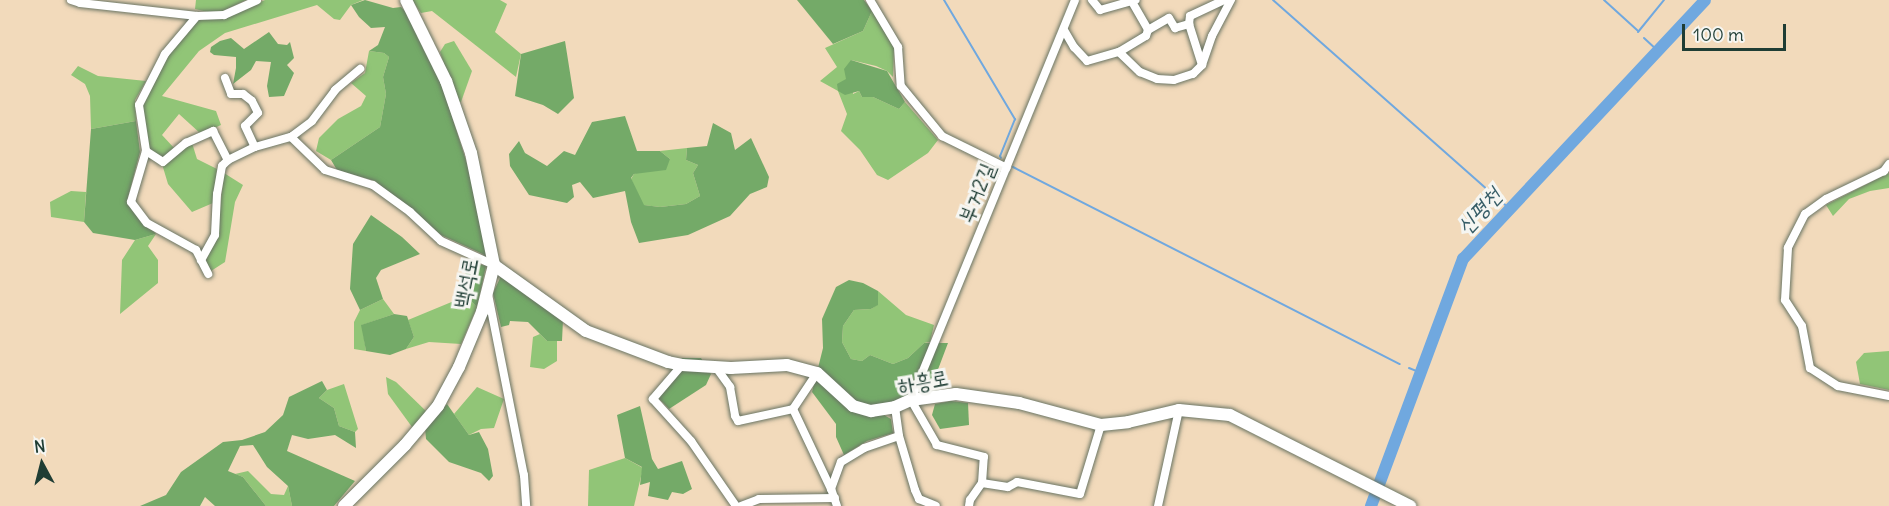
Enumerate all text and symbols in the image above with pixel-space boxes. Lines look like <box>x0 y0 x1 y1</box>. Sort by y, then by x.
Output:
scale bar <box>1685 12 1788 50</box>
text: 100 m <box>1693 23 1744 46</box>
street label: 부거2길 <box>954 159 1000 227</box>
water label: 신평천 <box>1451 183 1507 239</box>
street label: 백석로 <box>449 256 483 310</box>
street label: 하흥로 <box>896 365 950 399</box>
north arrow <box>12 434 72 494</box>
text: N <box>33 436 47 457</box>

